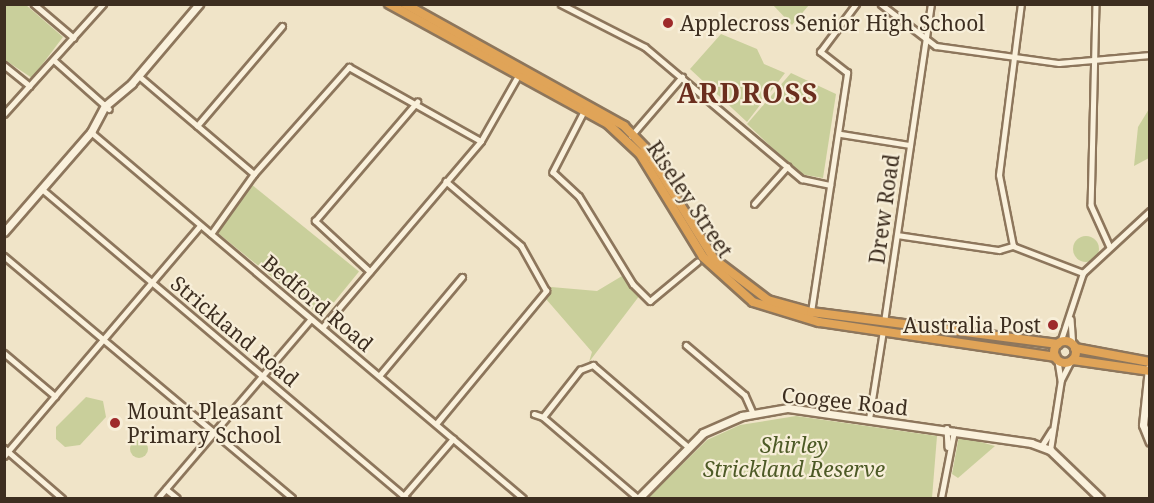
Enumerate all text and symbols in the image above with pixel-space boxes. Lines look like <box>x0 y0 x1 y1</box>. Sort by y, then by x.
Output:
place label: Applecross Senior High School <box>680 10 985 36</box>
marker: Applecross Senior High School <box>661 16 675 30</box>
district label: ARDROSS <box>677 77 819 109</box>
street label: Riseley Street <box>642 136 738 262</box>
street label: Drew Road <box>864 153 904 265</box>
street label: Bedford Road <box>258 249 378 357</box>
street label: Strickland Road <box>166 270 304 392</box>
place label: Australia Post <box>903 312 1041 338</box>
marker: Australia Post <box>1046 318 1060 332</box>
street label: Coogee Road <box>781 382 909 420</box>
place label: Mount Pleasant Primary School <box>127 398 283 448</box>
marker: Mount Pleasant Primary School <box>108 416 122 430</box>
park label: Shirley Strickland Reserve <box>703 432 885 482</box>

